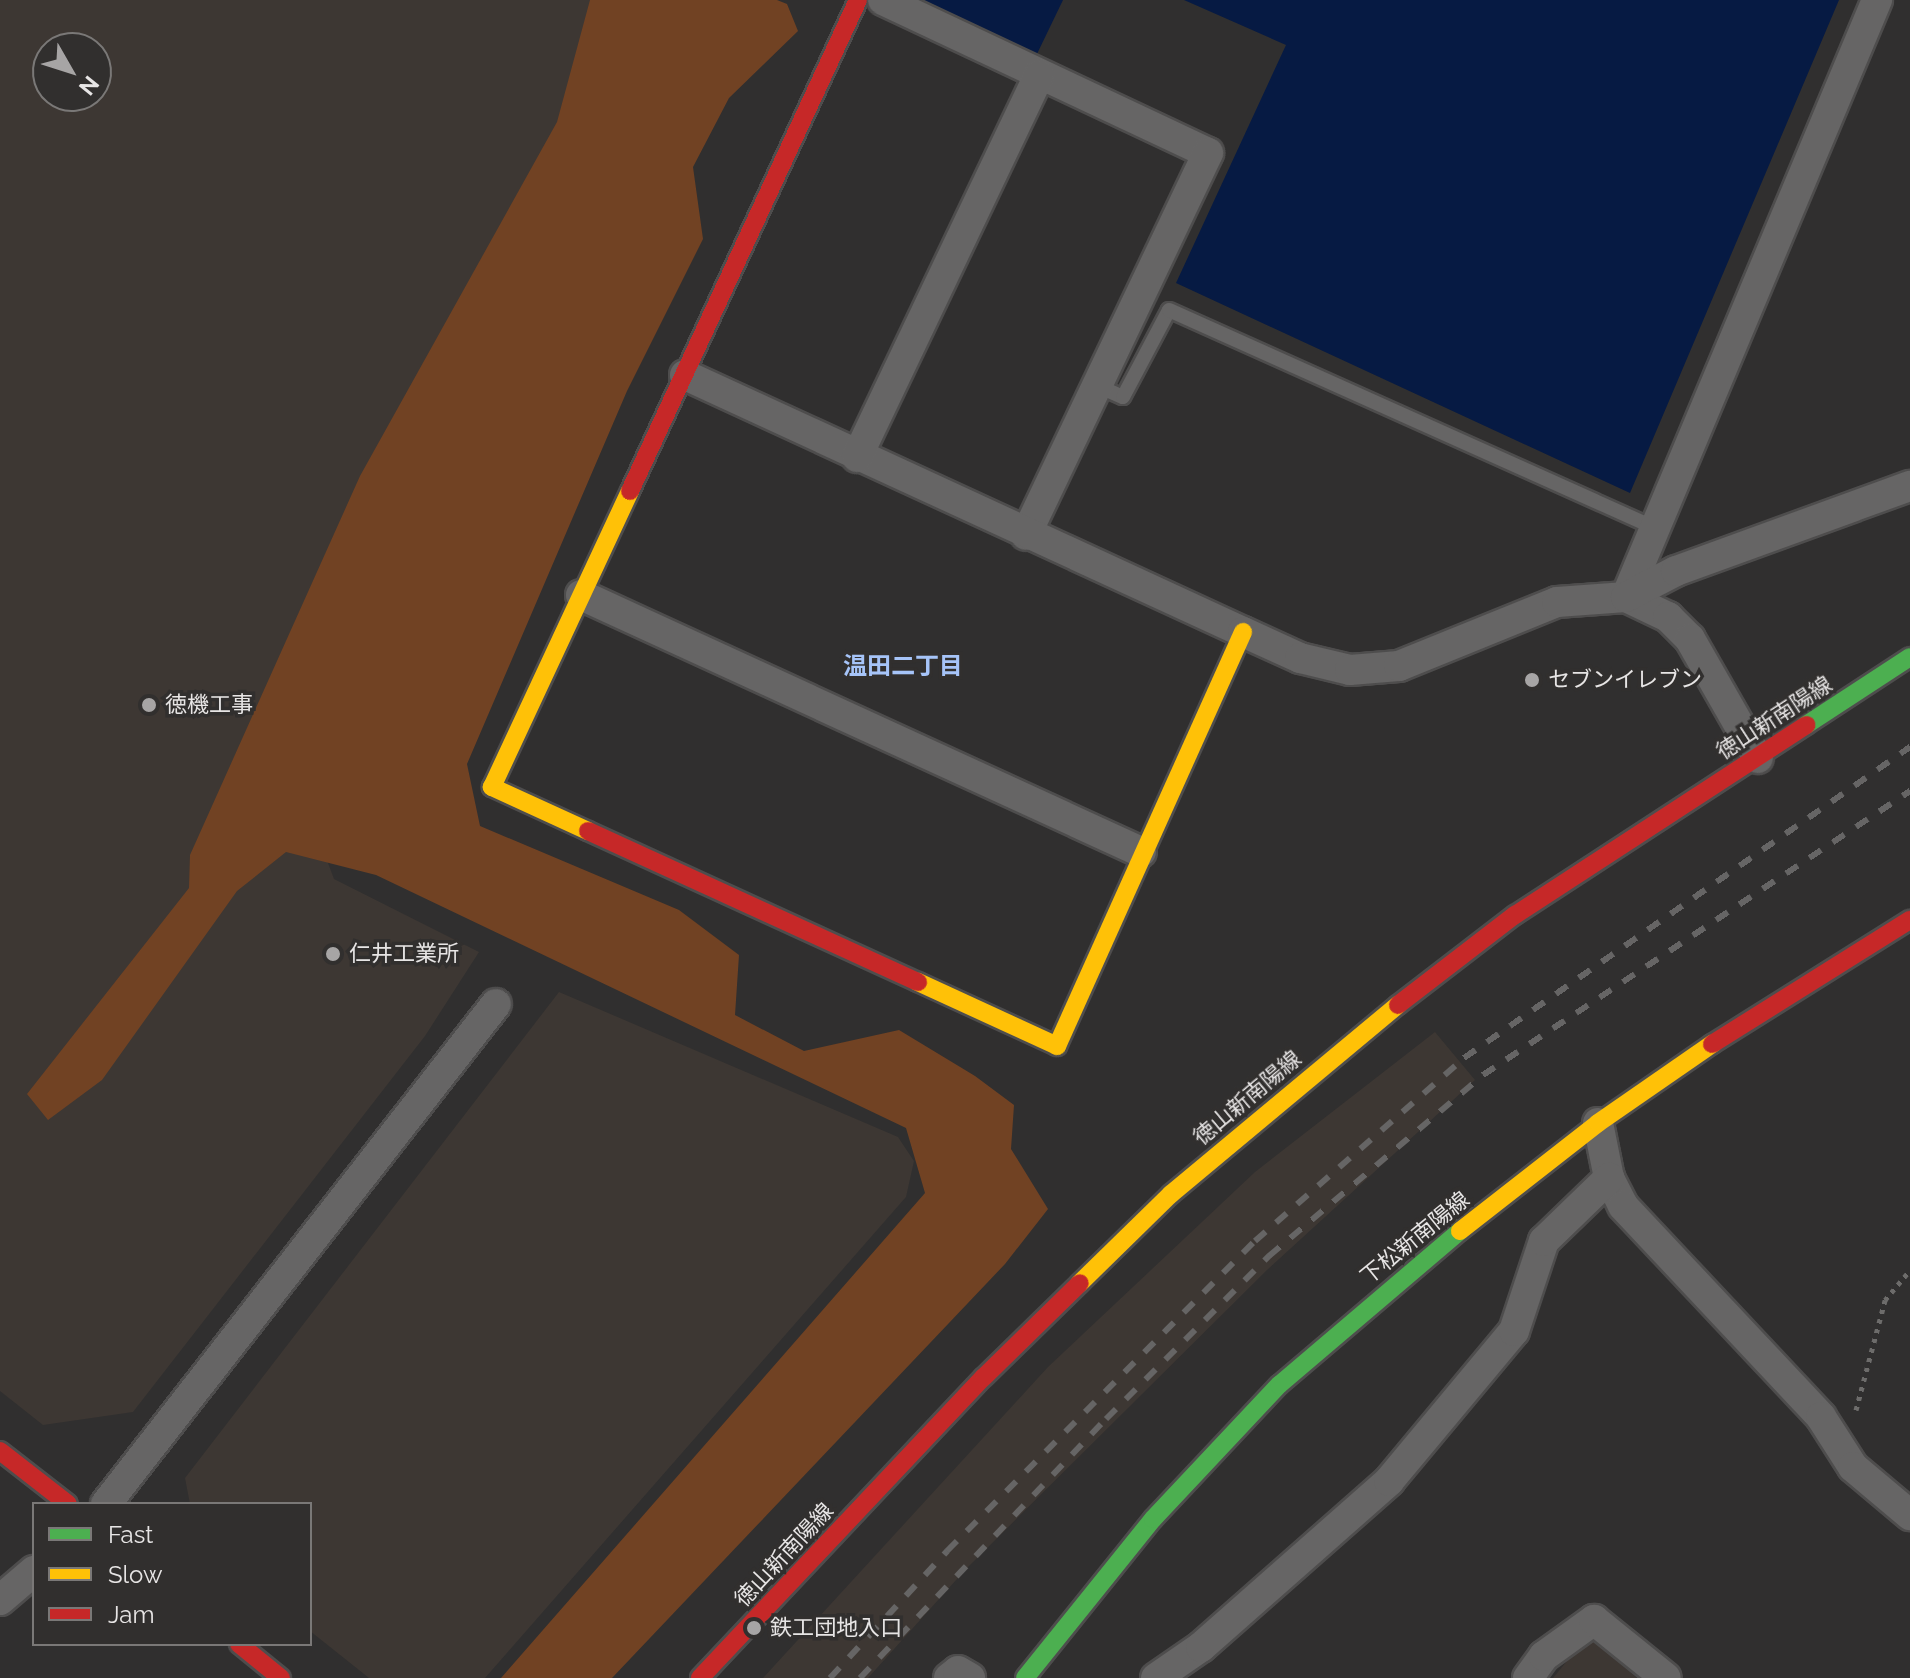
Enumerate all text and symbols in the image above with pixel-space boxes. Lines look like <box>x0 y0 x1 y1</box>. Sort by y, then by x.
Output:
north arrow <box>32 32 112 112</box>
text: N <box>74 71 104 101</box>
district label: 温田二丁目 <box>843 652 963 680</box>
place label: セブンイレブン <box>1548 667 1702 693</box>
marker: セブンイレブン <box>1523 671 1541 689</box>
street label: 徳山新南陽線 <box>1711 671 1837 765</box>
place label: 徳機工事 <box>165 692 253 718</box>
marker: 徳機工事 <box>140 696 158 714</box>
place label: 仁井工業所 <box>349 941 459 967</box>
marker: 仁井工業所 <box>324 945 342 963</box>
street label: 徳山新南陽線 <box>1188 1045 1306 1151</box>
street label: 下松新南陽線 <box>1355 1186 1475 1290</box>
street label: 徳山新南陽線 <box>729 1498 839 1612</box>
legend <box>32 1502 312 1646</box>
text: Fast <box>108 1520 153 1549</box>
text: Slow <box>108 1560 162 1589</box>
text: Jam <box>108 1600 154 1629</box>
place label: 鉄工団地入口 <box>770 1615 902 1641</box>
marker: 鉄工団地入口 <box>745 1619 763 1637</box>

